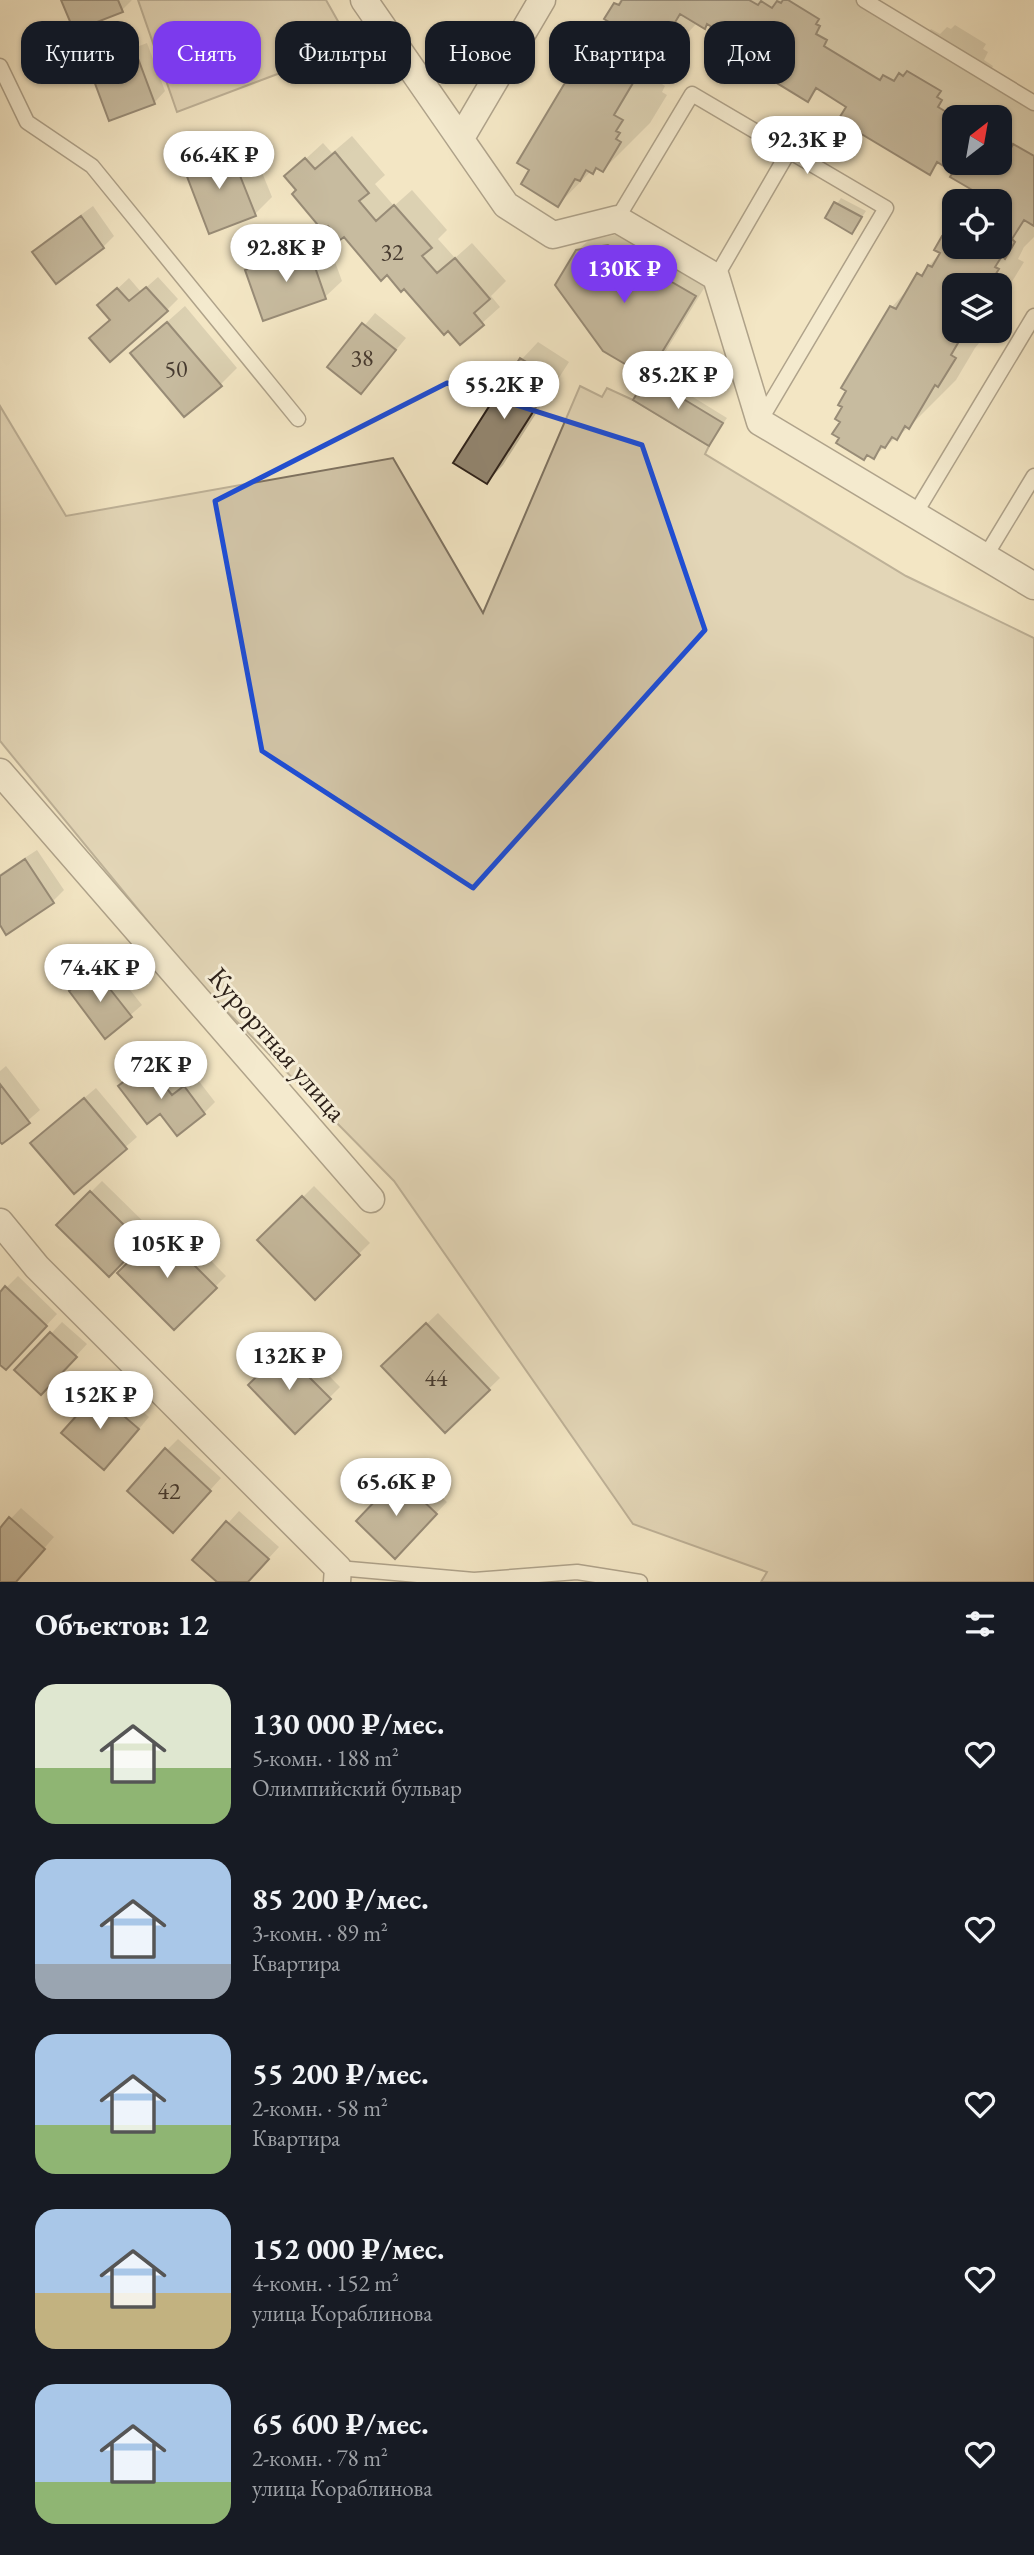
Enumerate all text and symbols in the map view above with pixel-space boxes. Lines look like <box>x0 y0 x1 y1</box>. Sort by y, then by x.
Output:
chip: Купить <box>21 21 139 84</box>
chip: Снять <box>153 21 261 84</box>
chip: Фильтры <box>275 21 411 84</box>
chip: Новое <box>425 21 535 84</box>
chip: Квартира <box>549 21 690 84</box>
chip: Дом <box>704 21 795 84</box>
north arrow <box>942 105 1012 175</box>
map controls <box>942 105 1012 343</box>
pin: 92.3K ₽ <box>742 116 872 176</box>
text: 92.3K ₽ <box>767 124 847 154</box>
pin: 66.4K ₽ <box>154 132 284 191</box>
text: 66.4K ₽ <box>179 139 259 169</box>
button: locate <box>942 189 1012 259</box>
pin: 92.8K ₽ <box>221 224 351 284</box>
text: 92.8K ₽ <box>246 232 326 262</box>
house number: 32 <box>380 236 404 267</box>
pin: 130K ₽ <box>567 246 681 305</box>
text: 130K ₽ <box>587 253 661 283</box>
button: layers <box>942 273 1012 343</box>
house number: 38 <box>350 342 374 373</box>
pin: 85.2K ₽ <box>613 352 743 411</box>
house number: 50 <box>164 353 188 384</box>
text: 85.2K ₽ <box>638 359 718 389</box>
pin: 55.2K ₽ <box>439 362 569 421</box>
text: 55.2K ₽ <box>464 369 544 399</box>
pin: 74.4K ₽ <box>35 944 165 1004</box>
text: 74.4K ₽ <box>60 952 140 982</box>
street label: Курортная улица <box>201 959 356 1129</box>
pin: 72K ₽ <box>112 1042 210 1101</box>
text: 72K ₽ <box>130 1049 192 1079</box>
pin: 105K ₽ <box>110 1220 224 1280</box>
text: 105K ₽ <box>130 1228 204 1258</box>
pin: 132K ₽ <box>232 1332 346 1392</box>
text: 132K ₽ <box>252 1340 326 1370</box>
house number: 44 <box>424 1362 448 1393</box>
pin: 152K ₽ <box>43 1372 157 1431</box>
text: 152K ₽ <box>63 1379 137 1409</box>
pin: 65.6K ₽ <box>331 1458 461 1518</box>
text: 65.6K ₽ <box>356 1466 436 1496</box>
house number: 42 <box>157 1475 181 1506</box>
text: Объектов: 12 <box>35 1605 209 1644</box>
icon: filters <box>961 1605 999 1643</box>
text: 130 000 ₽/мес. <box>252 1704 445 1743</box>
icon: home <box>91 1712 175 1796</box>
icon: heart <box>961 1735 999 1773</box>
text: 5-комн. · 188 m² <box>252 1743 399 1773</box>
text: Олимпийский бульвар <box>252 1773 462 1803</box>
text: 85 200 ₽/мес. <box>252 1879 429 1918</box>
icon: home <box>91 1887 175 1971</box>
icon: heart <box>961 1910 999 1948</box>
text: 3-комн. · 89 m² <box>252 1918 388 1948</box>
text: Квартира <box>252 1948 340 1978</box>
text: 55 200 ₽/мес. <box>252 2054 429 2093</box>
icon: home <box>91 2062 175 2146</box>
icon: heart <box>961 2085 999 2123</box>
text: 2-комн. · 58 m² <box>252 2093 388 2123</box>
text: Квартира <box>252 2123 340 2153</box>
text: 152 000 ₽/мес. <box>252 2229 445 2268</box>
icon: home <box>91 2237 175 2321</box>
icon: heart <box>961 2260 999 2298</box>
text: 4-комн. · 152 m² <box>252 2268 399 2298</box>
text: улица Кораблинова <box>252 2298 433 2328</box>
text: 65 600 ₽/мес. <box>252 2404 429 2443</box>
icon: home <box>91 2412 175 2496</box>
icon: heart <box>961 2435 999 2473</box>
text: 2-комн. · 78 m² <box>252 2443 388 2473</box>
text: улица Кораблинова <box>252 2473 433 2503</box>

